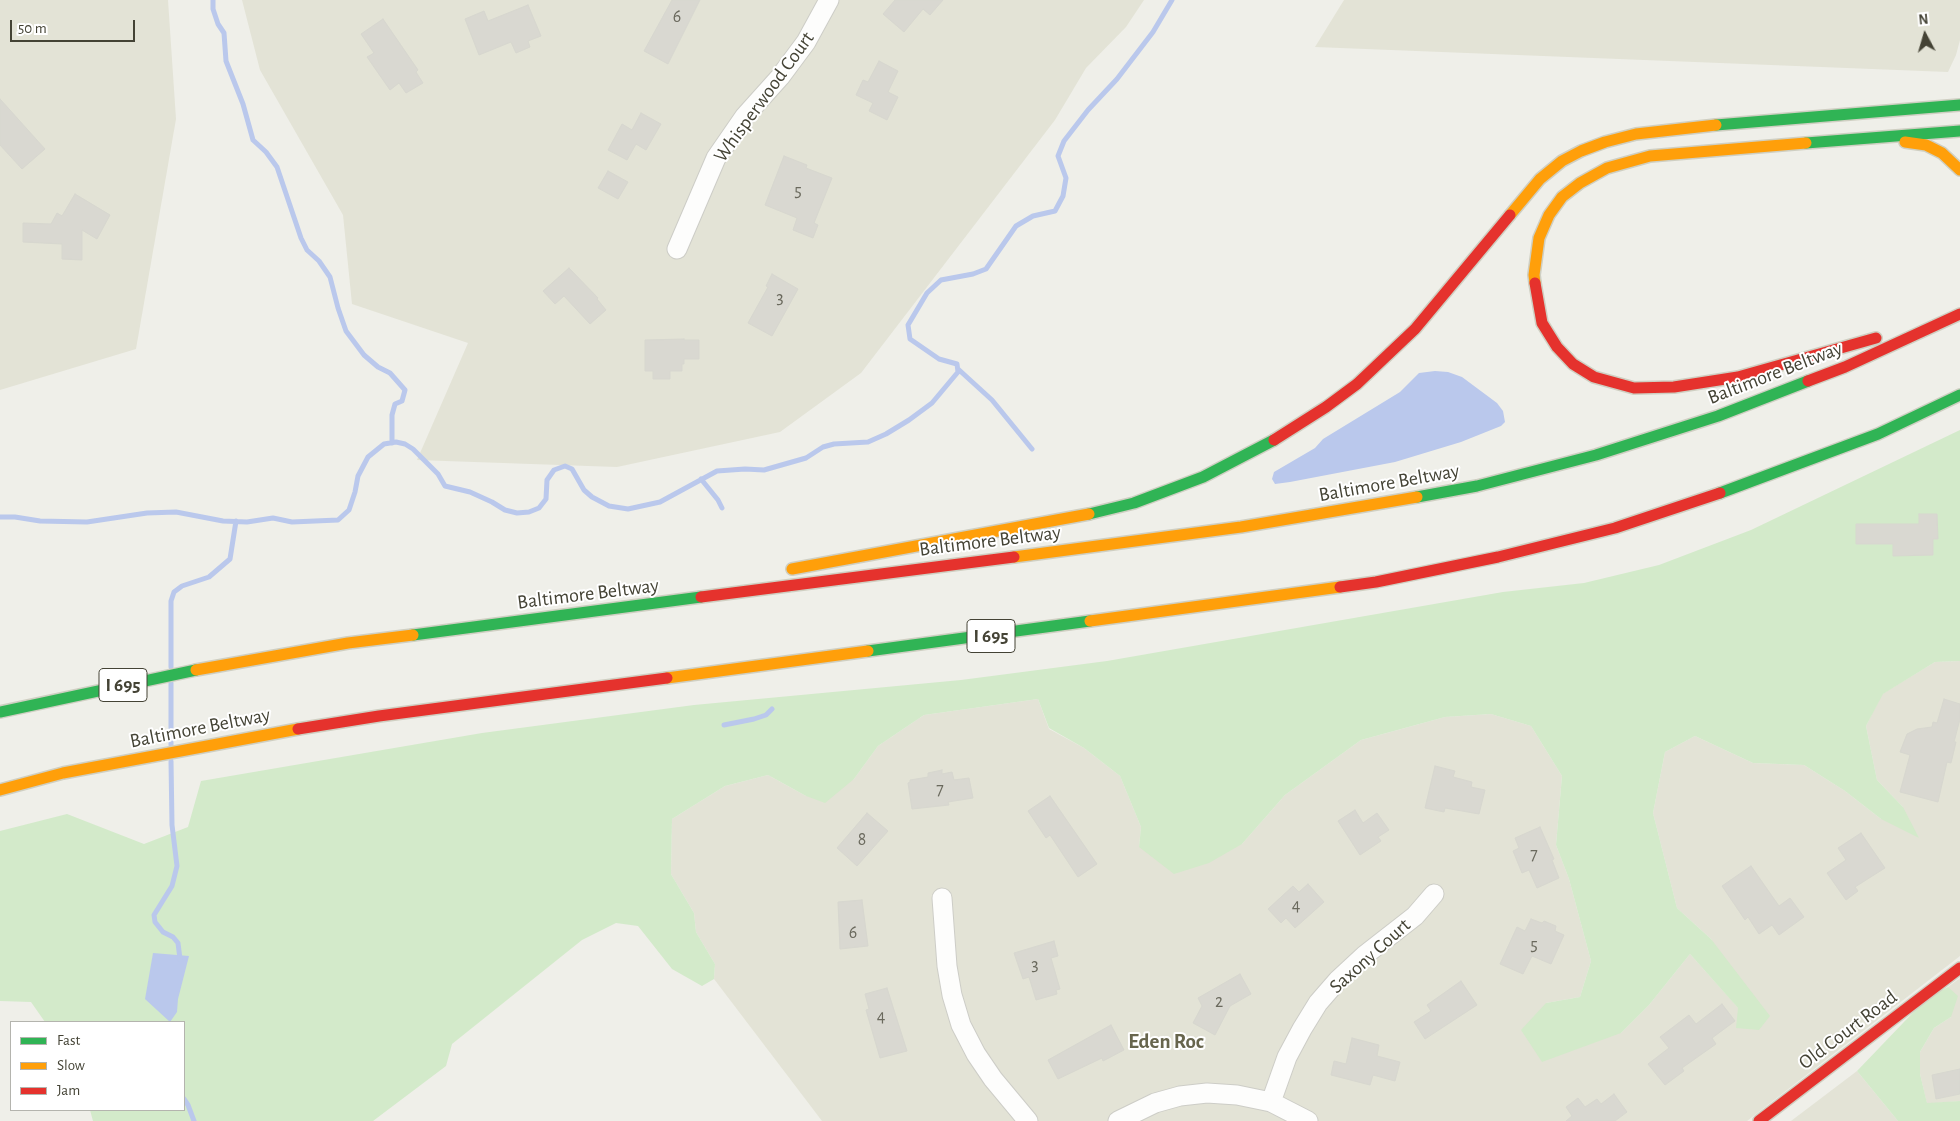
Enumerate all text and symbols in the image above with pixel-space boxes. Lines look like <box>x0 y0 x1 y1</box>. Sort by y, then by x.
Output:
house number: 6 <box>673 6 681 28</box>
scale bar <box>12 10 138 42</box>
north arrow <box>1900 10 1950 60</box>
text: N <box>1918 13 1929 28</box>
text: 50 m <box>18 21 47 36</box>
street label: Whisperwood Court <box>709 27 819 167</box>
house number: 5 <box>794 180 802 202</box>
house number: 3 <box>776 287 784 309</box>
street label: Baltimore Beltway <box>1704 336 1846 410</box>
street label: Baltimore Beltway <box>1317 459 1461 507</box>
street label: Baltimore Beltway <box>918 520 1062 562</box>
street label: Baltimore Beltway <box>516 573 660 615</box>
road number: I 695 <box>967 620 1015 652</box>
road number: I 695 <box>99 668 147 702</box>
street label: Baltimore Beltway <box>128 703 272 753</box>
house number: 7 <box>936 779 944 801</box>
house number: 8 <box>858 829 866 851</box>
house number: 7 <box>1530 844 1538 866</box>
house number: 4 <box>1292 895 1300 917</box>
street label: Saxony Court <box>1325 913 1415 999</box>
house number: 6 <box>849 922 857 944</box>
house number: 5 <box>1530 934 1538 956</box>
house number: 3 <box>1031 954 1039 976</box>
street label: Old Court Road <box>1794 985 1902 1075</box>
house number: 2 <box>1215 991 1223 1013</box>
house number: 4 <box>877 1006 885 1028</box>
legend <box>10 1021 185 1111</box>
district label: Eden Roc <box>1128 1029 1204 1055</box>
text: Fast <box>57 1033 80 1048</box>
text: Slow <box>57 1058 85 1073</box>
text: Jam <box>57 1083 80 1098</box>

